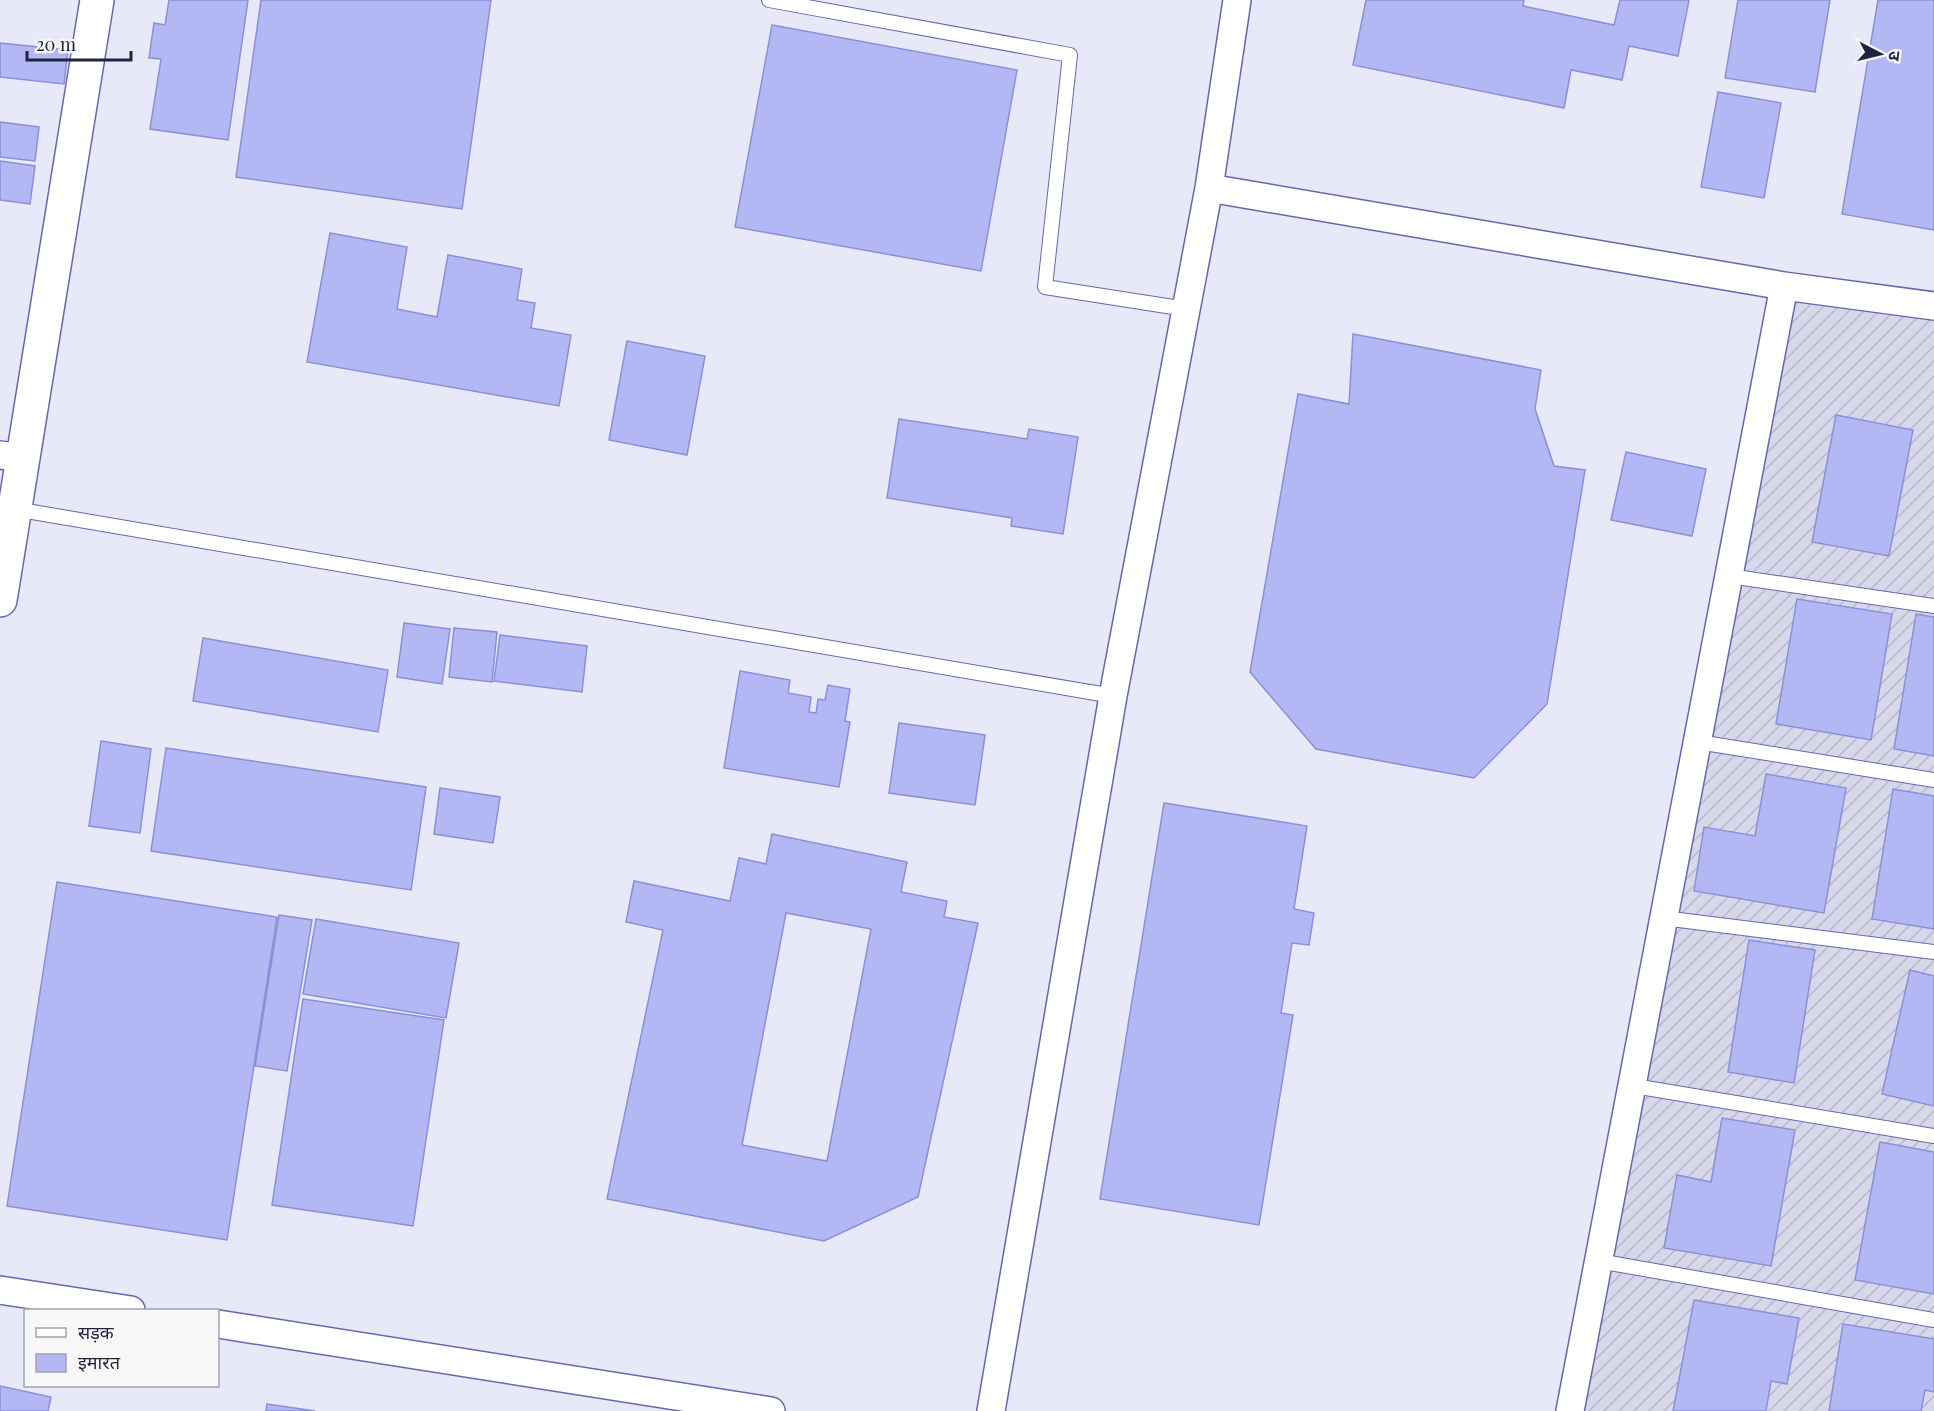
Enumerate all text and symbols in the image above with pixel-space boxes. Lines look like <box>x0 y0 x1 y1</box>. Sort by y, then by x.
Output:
scale bar <box>27 24 130 62</box>
north arrow <box>1850 24 1910 84</box>
text: 20 m <box>36 32 76 56</box>
text: उ <box>1884 50 1906 62</box>
legend <box>24 1309 219 1387</box>
text: सड़क <box>78 1320 115 1344</box>
text: इमारत <box>78 1350 121 1374</box>

